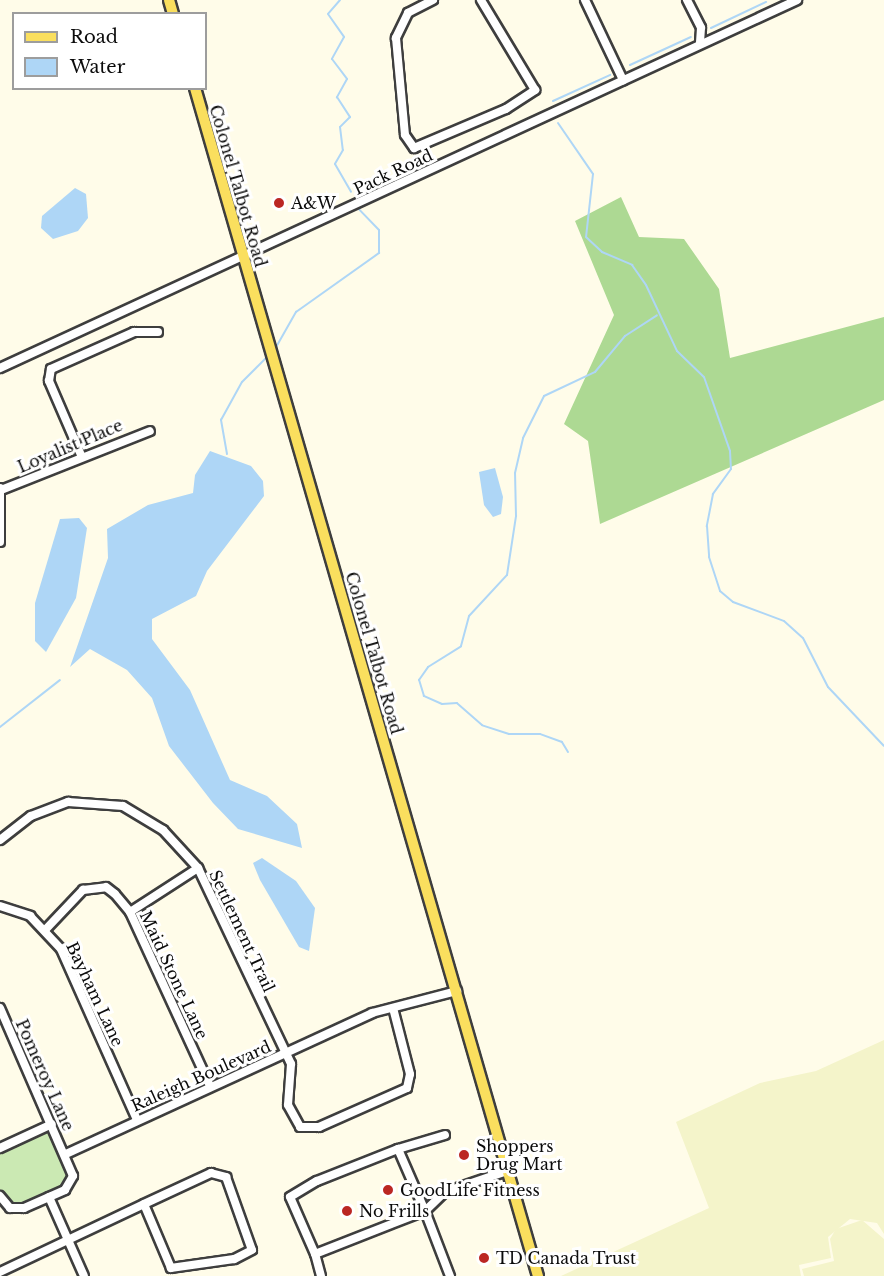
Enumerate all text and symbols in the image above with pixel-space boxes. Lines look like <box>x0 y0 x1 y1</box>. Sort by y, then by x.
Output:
legend <box>12 12 207 90</box>
text: Road <box>70 26 118 48</box>
text: Water <box>70 56 125 78</box>
street label: Colonel Talbot Road <box>206 102 270 270</box>
street label: Pack Road <box>350 145 436 199</box>
place label: A&W <box>291 193 336 213</box>
marker: A&W <box>272 196 286 210</box>
street label: Loyalist Place <box>15 415 125 477</box>
street label: Colonel Talbot Road <box>342 569 406 737</box>
street label: Settlement Trail <box>205 867 279 995</box>
street label: Maid Stone Lane <box>136 908 212 1042</box>
street label: Bayham Lane <box>62 939 128 1049</box>
street label: Pomeroy Lane <box>12 1016 78 1134</box>
street label: Raleigh Boulevard <box>128 1037 274 1115</box>
place label: Shoppers Drug Mart <box>476 1136 563 1174</box>
marker: Shoppers Drug Mart <box>457 1148 471 1162</box>
place label: GoodLife Fitness <box>400 1180 540 1200</box>
marker: GoodLife Fitness <box>381 1183 395 1197</box>
place label: No Frills <box>359 1201 429 1221</box>
marker: No Frills <box>340 1204 354 1218</box>
place label: TD Canada Trust <box>496 1248 637 1268</box>
marker: TD Canada Trust <box>477 1251 491 1265</box>

